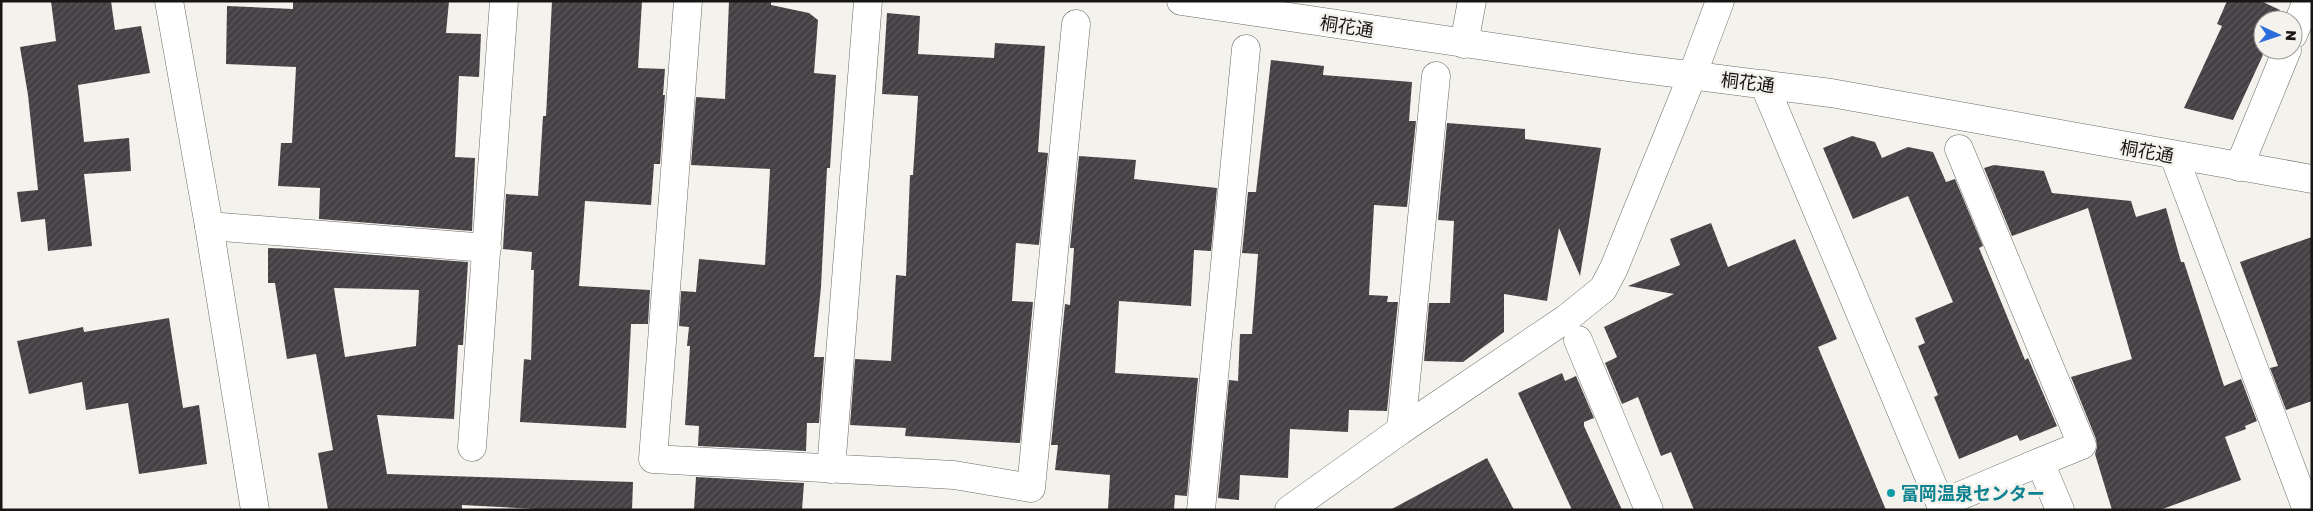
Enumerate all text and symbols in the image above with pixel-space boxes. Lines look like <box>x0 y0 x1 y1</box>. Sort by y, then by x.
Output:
north arrow <box>2253 10 2303 60</box>
street label: 桐花通 <box>1319 11 1375 41</box>
text: N <box>2283 30 2300 41</box>
street label: 桐花通 <box>1720 68 1776 96</box>
street label: 桐花通 <box>2119 135 2175 167</box>
place label: 富岡温泉センター <box>1901 482 2045 504</box>
marker: 富岡温泉センター <box>1885 487 1897 499</box>

